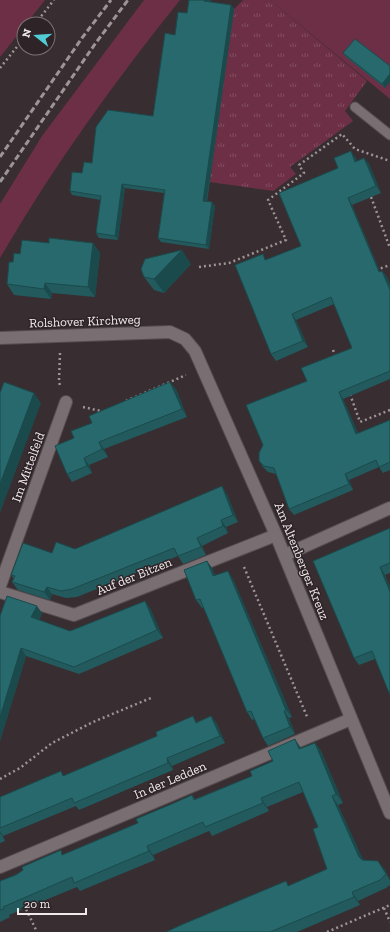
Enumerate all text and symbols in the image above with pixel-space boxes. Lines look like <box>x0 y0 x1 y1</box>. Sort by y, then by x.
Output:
north arrow <box>16 16 56 56</box>
text: N <box>19 27 35 39</box>
street label: Rolshover Kirchweg <box>29 312 141 330</box>
street label: Im Mittelfeld <box>8 430 48 504</box>
street label: Am Altenberger Kreuz <box>272 500 332 622</box>
street label: Auf der Bitzen <box>94 554 174 598</box>
street label: In der Ledden <box>132 758 209 802</box>
scale bar <box>18 890 86 916</box>
text: 20 m <box>24 897 51 911</box>

